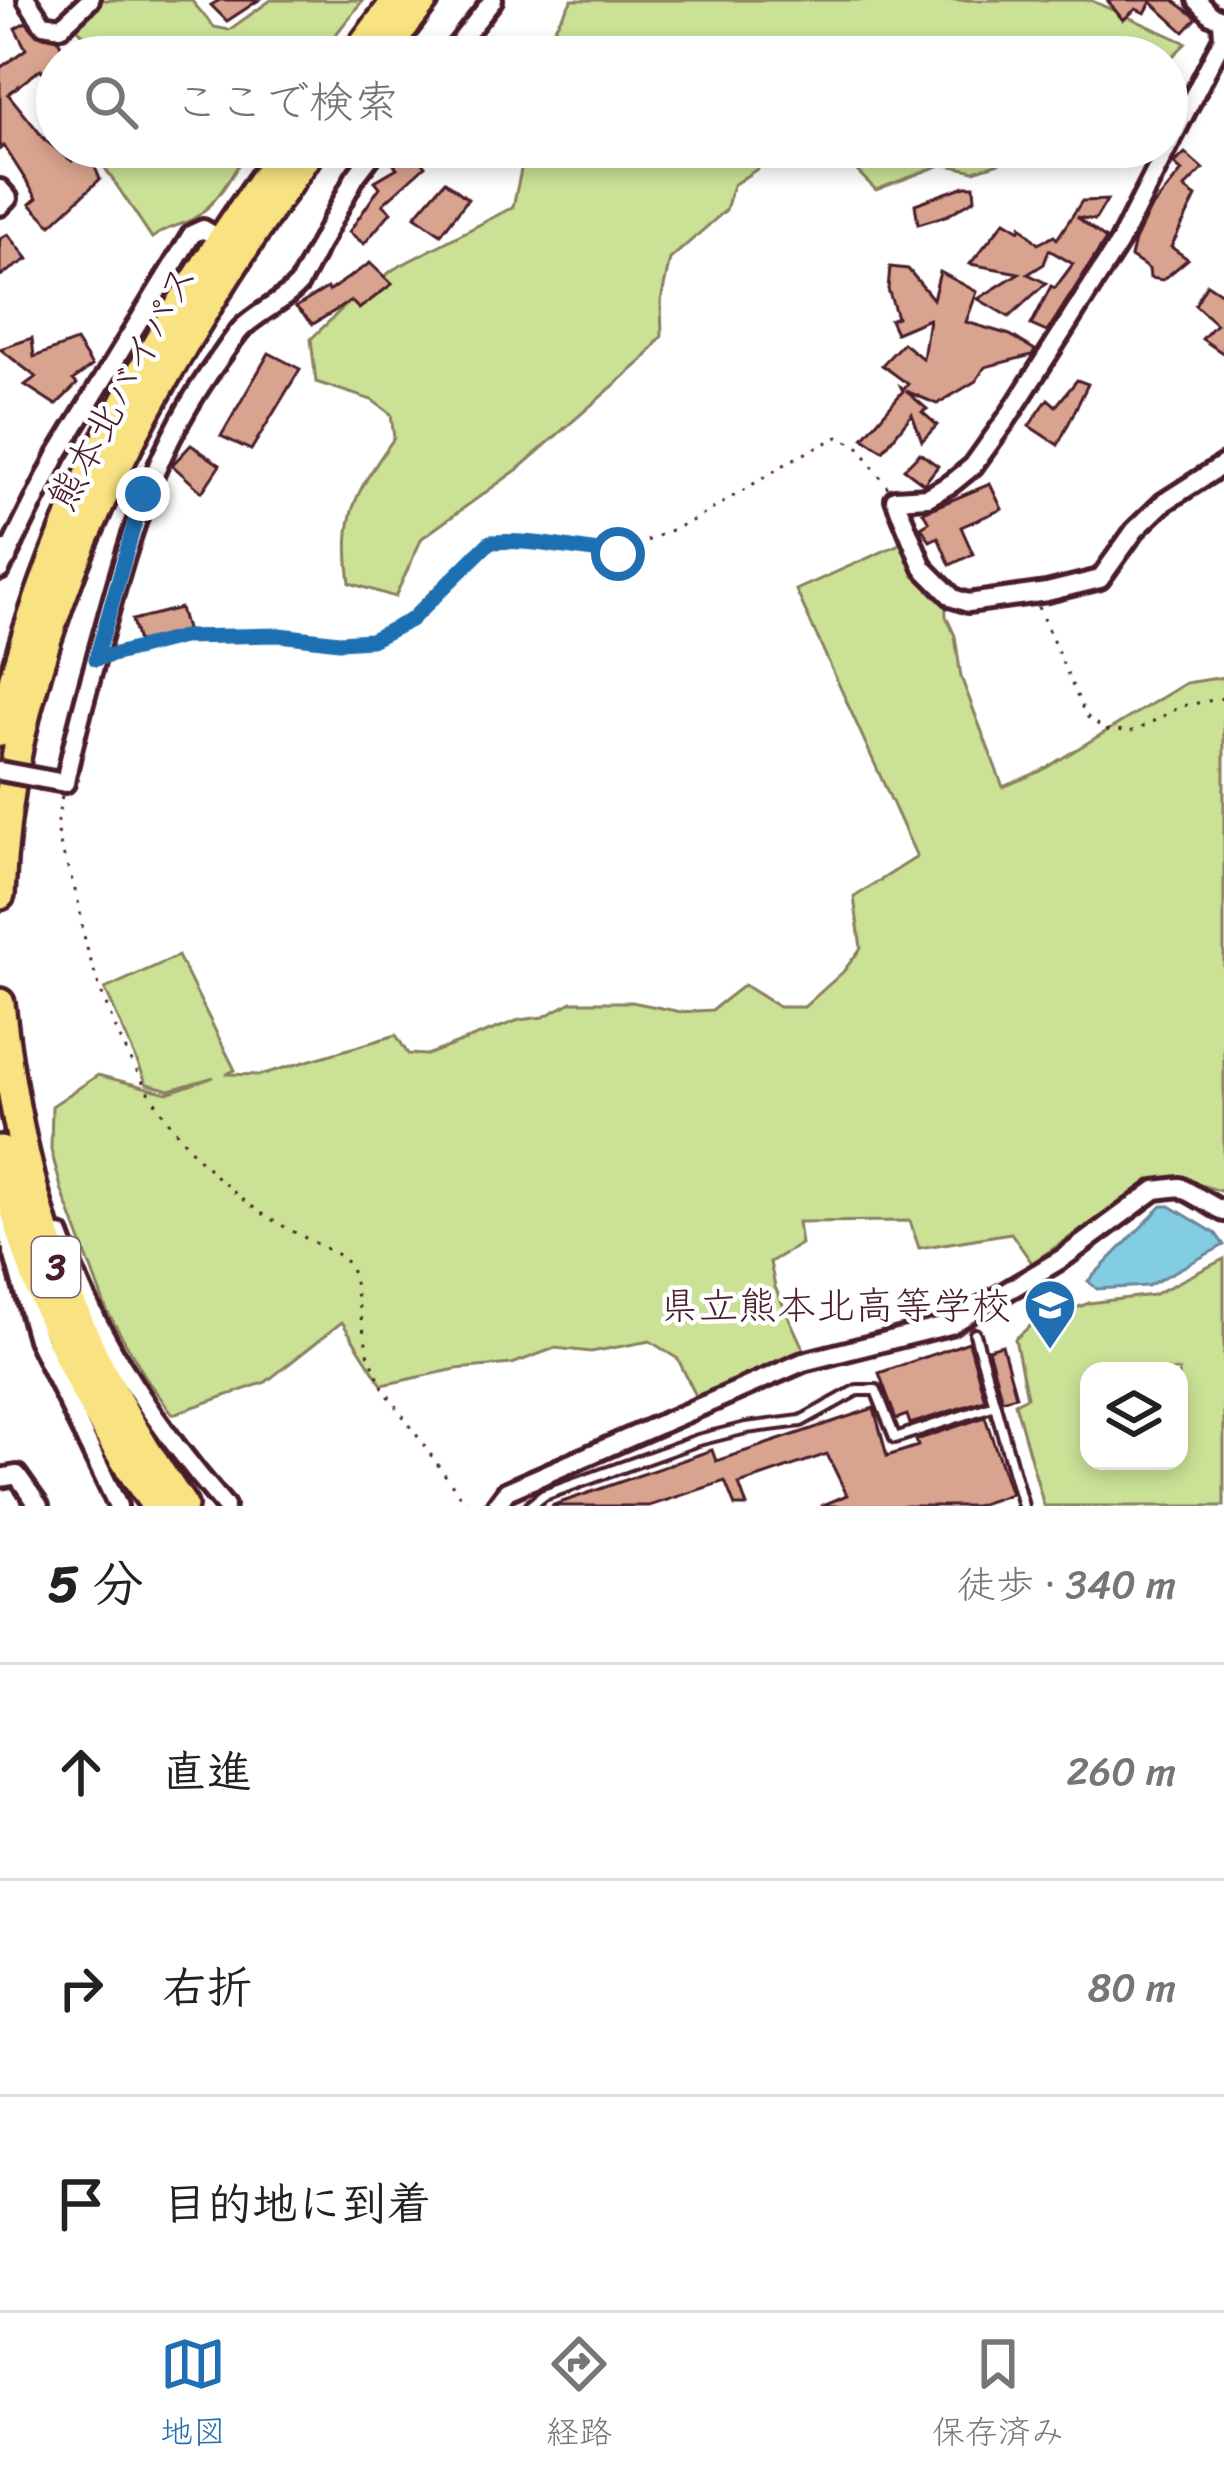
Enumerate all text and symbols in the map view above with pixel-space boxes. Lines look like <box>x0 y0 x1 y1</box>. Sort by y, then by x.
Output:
search box <box>36 36 1188 168</box>
text: ここで検索 <box>174 62 399 142</box>
icon: search <box>78 69 144 135</box>
street label: 熊本北バイパス <box>28 251 216 523</box>
route end <box>116 467 170 521</box>
route start <box>591 527 645 581</box>
road number: 3 <box>32 1237 80 1297</box>
place label: 県立熊本北高等学校 <box>660 1271 1011 1340</box>
school or university icon: 県立熊本北高等学校 <box>1022 1277 1078 1351</box>
map controls <box>1080 1362 1188 1470</box>
button: layers <box>1080 1362 1188 1470</box>
text: 5 分 <box>48 1539 143 1629</box>
text: 徒歩 · 340 m <box>957 1550 1176 1619</box>
text: 直進 <box>162 1732 252 1812</box>
text: 260 m <box>1067 1737 1176 1806</box>
icon: ahead <box>48 1739 114 1805</box>
text: 右折 <box>162 1948 252 2028</box>
text: 80 m <box>1088 1953 1176 2022</box>
icon: right <box>48 1955 114 2021</box>
text: 目的地に到着 <box>162 2164 432 2244</box>
icon: arrive <box>48 2171 114 2237</box>
tab: 地図 <box>160 2331 226 2461</box>
tab: 経路 <box>546 2331 612 2461</box>
tab: 保存済み <box>932 2331 1064 2461</box>

